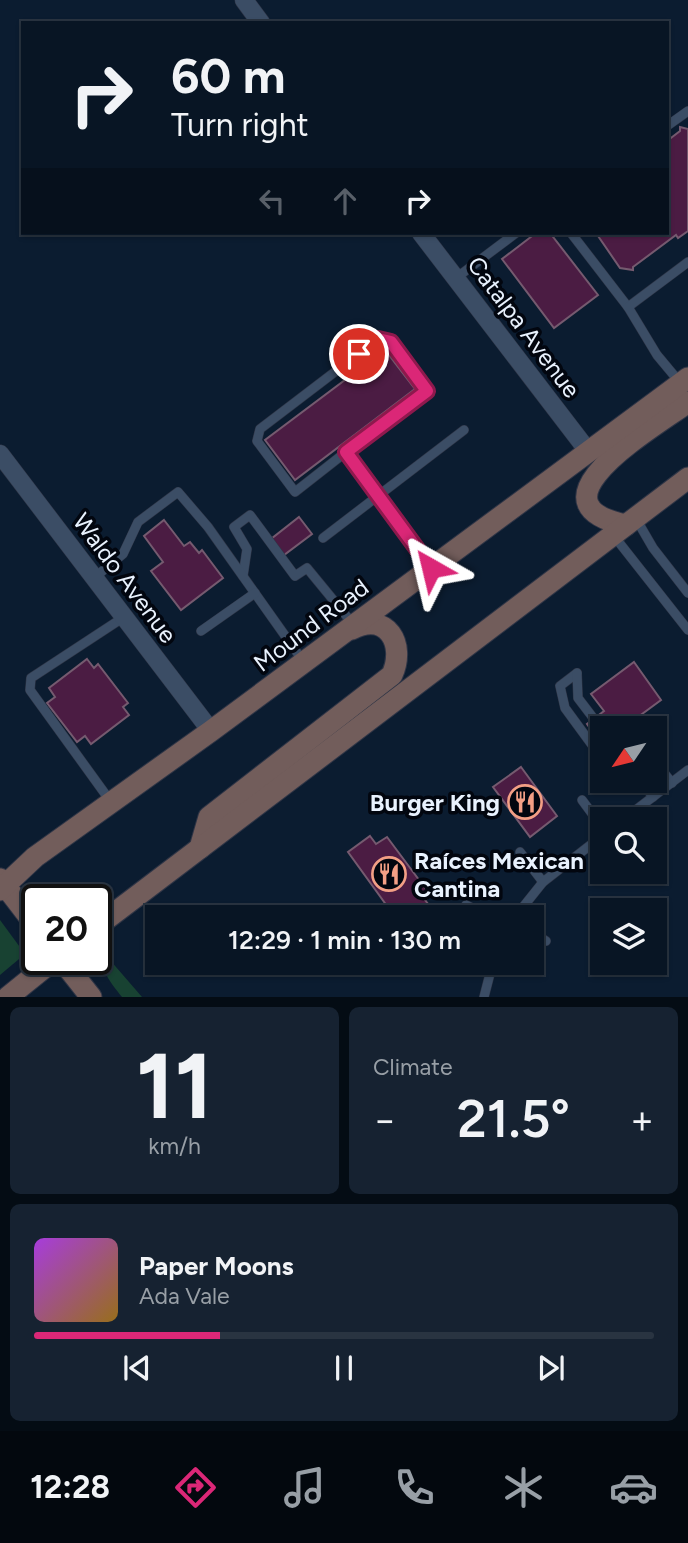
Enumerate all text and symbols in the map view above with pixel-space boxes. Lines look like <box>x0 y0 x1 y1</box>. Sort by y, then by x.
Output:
text: 60 m <box>171 46 286 105</box>
icon: right <box>56 49 147 140</box>
text: Turn right <box>171 106 309 144</box>
icon: left <box>253 182 291 220</box>
icon: ahead <box>326 182 364 220</box>
icon: right <box>399 182 437 220</box>
street label: Catalpa Avenue <box>461 251 587 403</box>
pin <box>329 324 389 384</box>
icon: arrive <box>340 335 378 373</box>
street label: Waldo Avenue <box>67 508 183 648</box>
position arrow <box>394 531 468 605</box>
street label: Mound Road <box>248 572 374 678</box>
north arrow <box>590 716 667 793</box>
map controls <box>590 716 667 975</box>
restaurant icon: Burger King <box>506 783 544 821</box>
place label: Burger King <box>370 788 500 817</box>
button: search <box>590 807 667 884</box>
place label: Raíces Mexican Cantina <box>414 846 584 903</box>
restaurant icon: Raíces Mexican Cantina <box>370 855 408 893</box>
speed limit sign: 20 <box>21 884 112 975</box>
button: layers <box>590 898 667 975</box>
text: 12:29 · 1 min · 130 m <box>228 924 461 956</box>
text: 11 <box>136 1032 213 1141</box>
text: Climate <box>373 1053 452 1081</box>
text: 21.5° <box>457 1088 570 1150</box>
text: − <box>373 1097 397 1143</box>
text: + <box>630 1097 654 1143</box>
text: km/h <box>148 1132 201 1160</box>
text: Paper Moons <box>139 1250 294 1282</box>
text: Ada Vale <box>139 1282 230 1310</box>
icon: previous <box>118 1349 156 1387</box>
icon: pause <box>325 1349 363 1387</box>
icon: next <box>532 1349 570 1387</box>
icon: directions <box>171 1463 220 1512</box>
icon: music <box>280 1463 329 1512</box>
icon: phone <box>390 1463 439 1512</box>
icon: climate <box>499 1463 548 1512</box>
icon: car <box>609 1463 658 1512</box>
text: 12:28 <box>30 1468 110 1506</box>

